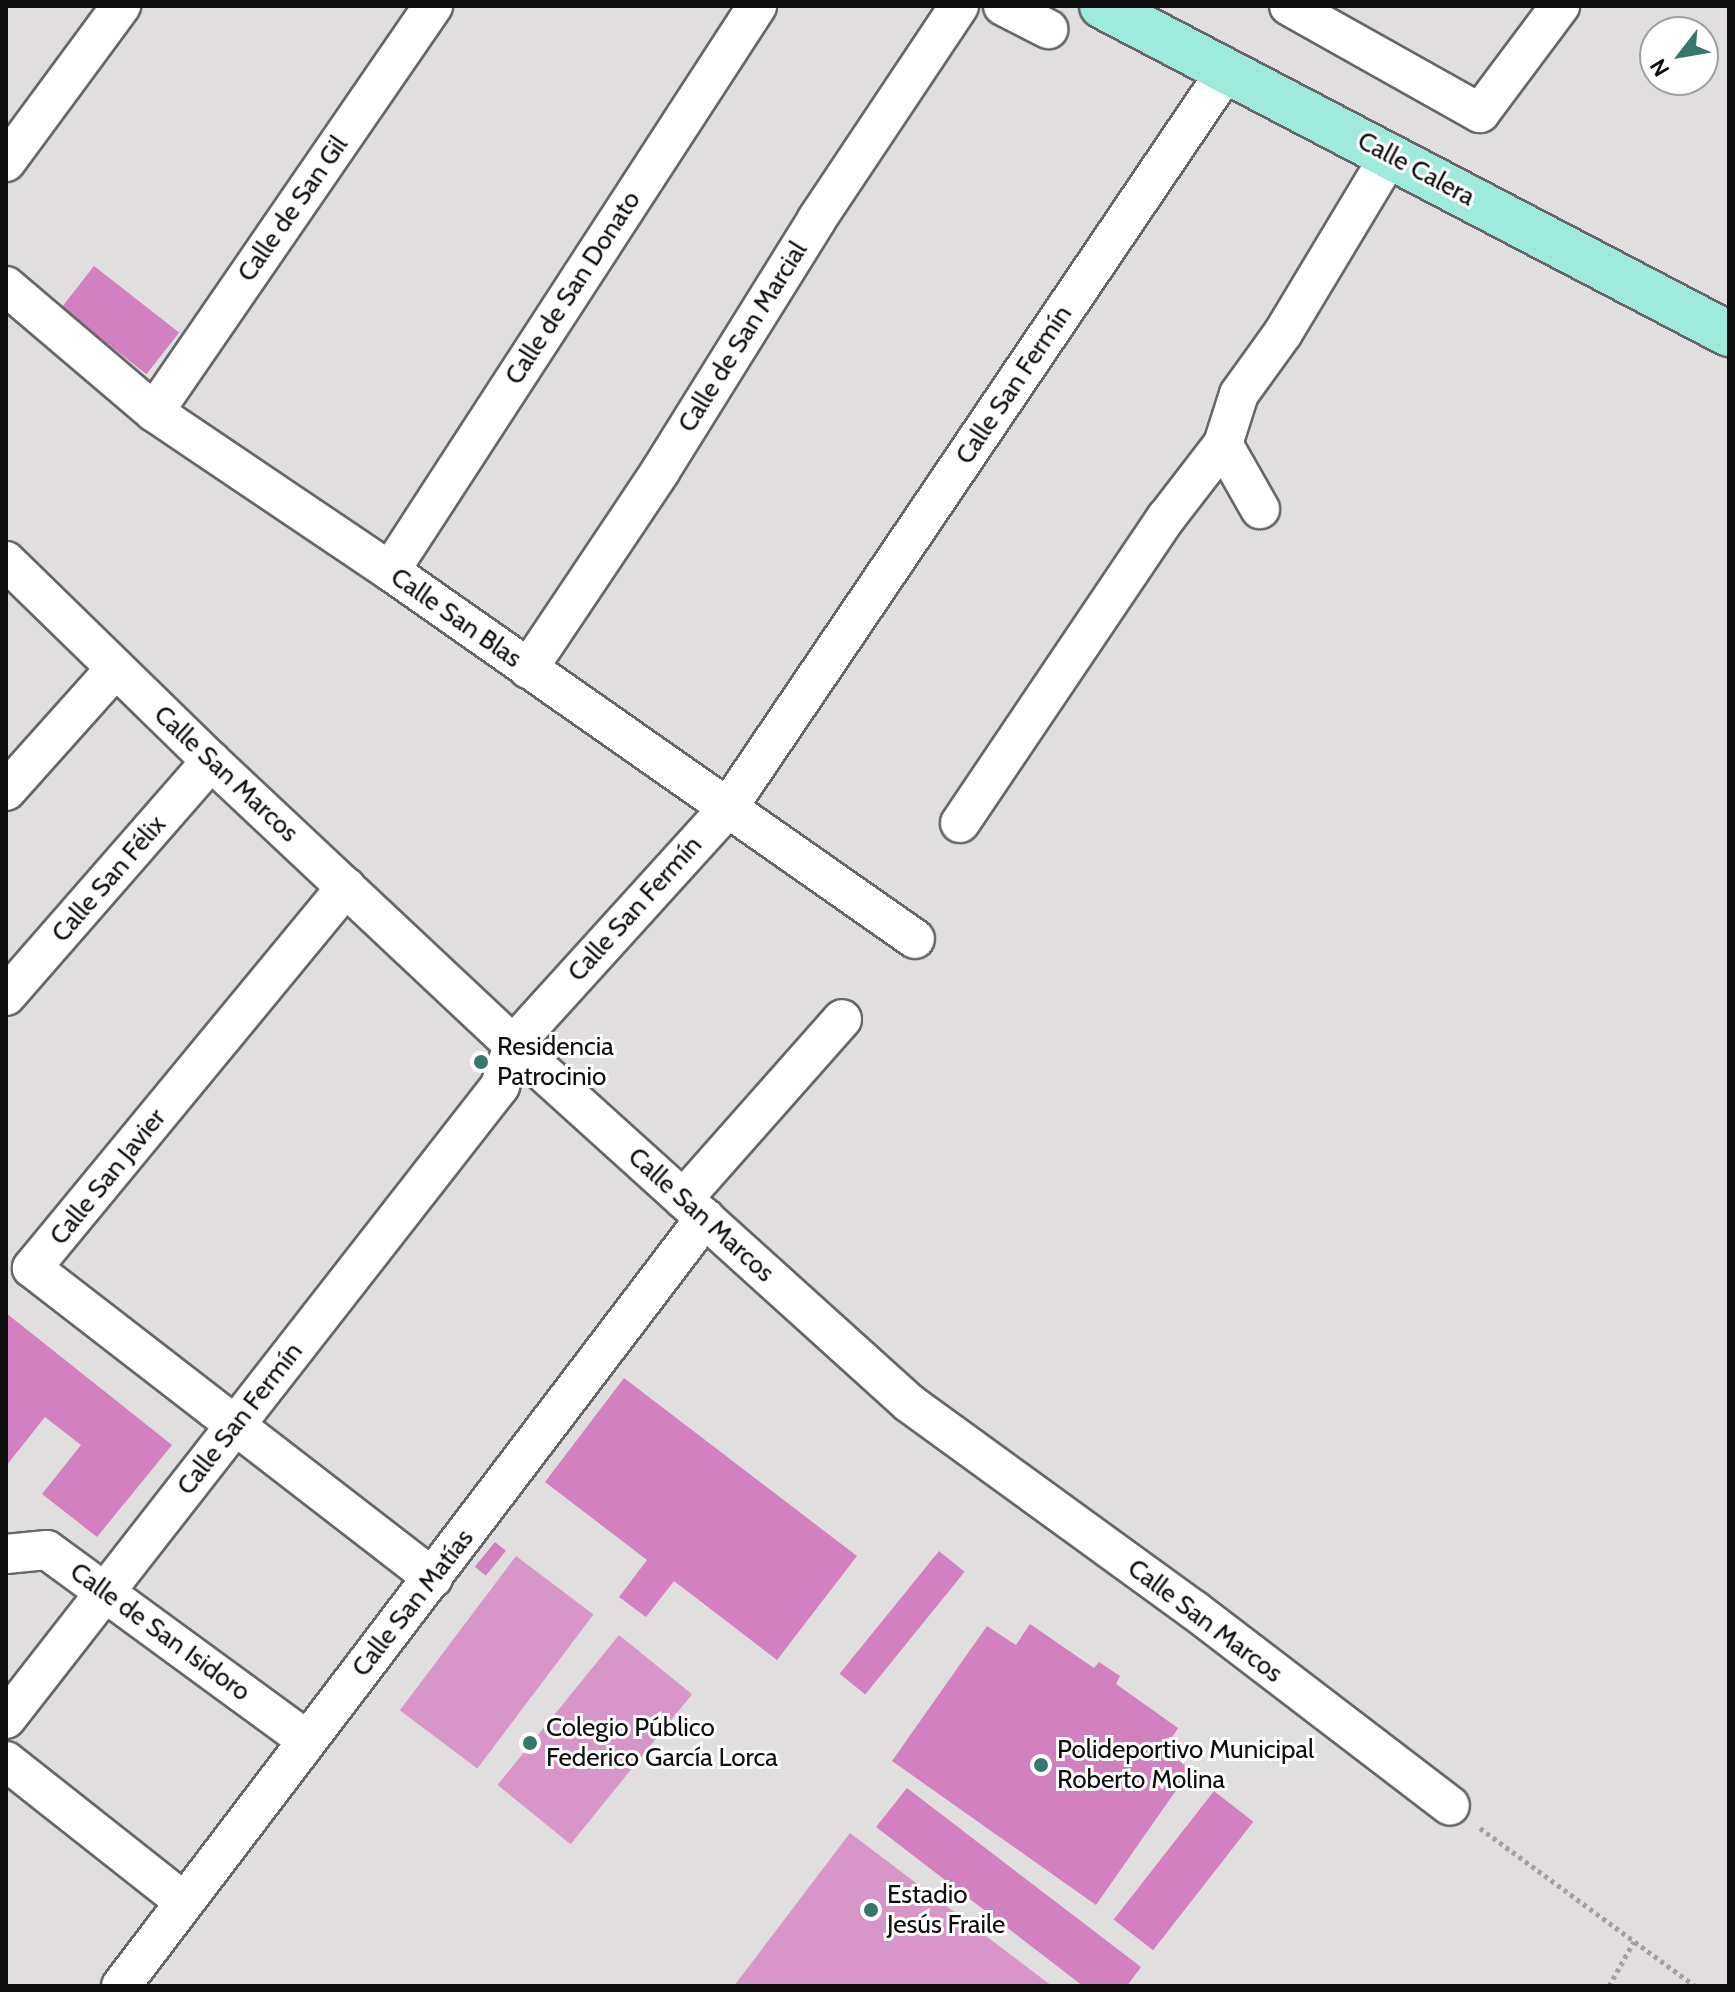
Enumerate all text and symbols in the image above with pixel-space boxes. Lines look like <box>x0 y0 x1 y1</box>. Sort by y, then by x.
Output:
north arrow <box>1639 16 1719 96</box>
text: N <box>1644 54 1675 81</box>
street label: Calle Calera <box>1352 125 1480 213</box>
street label: Calle de San Gil <box>231 130 355 288</box>
street label: Calle de San Donato <box>499 185 647 391</box>
street label: Calle de San Marcial <box>672 236 814 438</box>
street label: Calle San Fermín <box>949 300 1079 470</box>
street label: Calle San Blas <box>385 561 527 675</box>
street label: Calle San Marcos <box>147 699 305 849</box>
street label: Calle San Félix <box>46 809 172 949</box>
street label: Calle San Fermín <box>562 830 708 988</box>
place label: Residencia Patrocinio <box>497 1031 614 1092</box>
marker: Residencia Patrocinio <box>472 1053 490 1071</box>
street label: Calle San Javier <box>44 1103 172 1251</box>
street label: Calle San Marcos <box>622 1141 780 1289</box>
street label: Calle San Fermín <box>171 1337 309 1501</box>
street label: Calle San Matías <box>346 1523 480 1683</box>
street label: Calle San Marcos <box>1121 1553 1289 1689</box>
street label: Calle de San Isidoro <box>64 1556 256 1708</box>
place label: Colegio Público Federico García Lorca <box>546 1712 778 1774</box>
marker: Colegio Público Federico García Lorca <box>521 1734 539 1752</box>
place label: Polideportivo Municipal Roberto Molina <box>1057 1734 1314 1796</box>
marker: Polideportivo Municipal Roberto Molina <box>1032 1756 1050 1774</box>
place label: Estadio Jesús Fraile <box>887 1879 1005 1940</box>
marker: Estadio Jesús Fraile <box>862 1901 880 1919</box>

